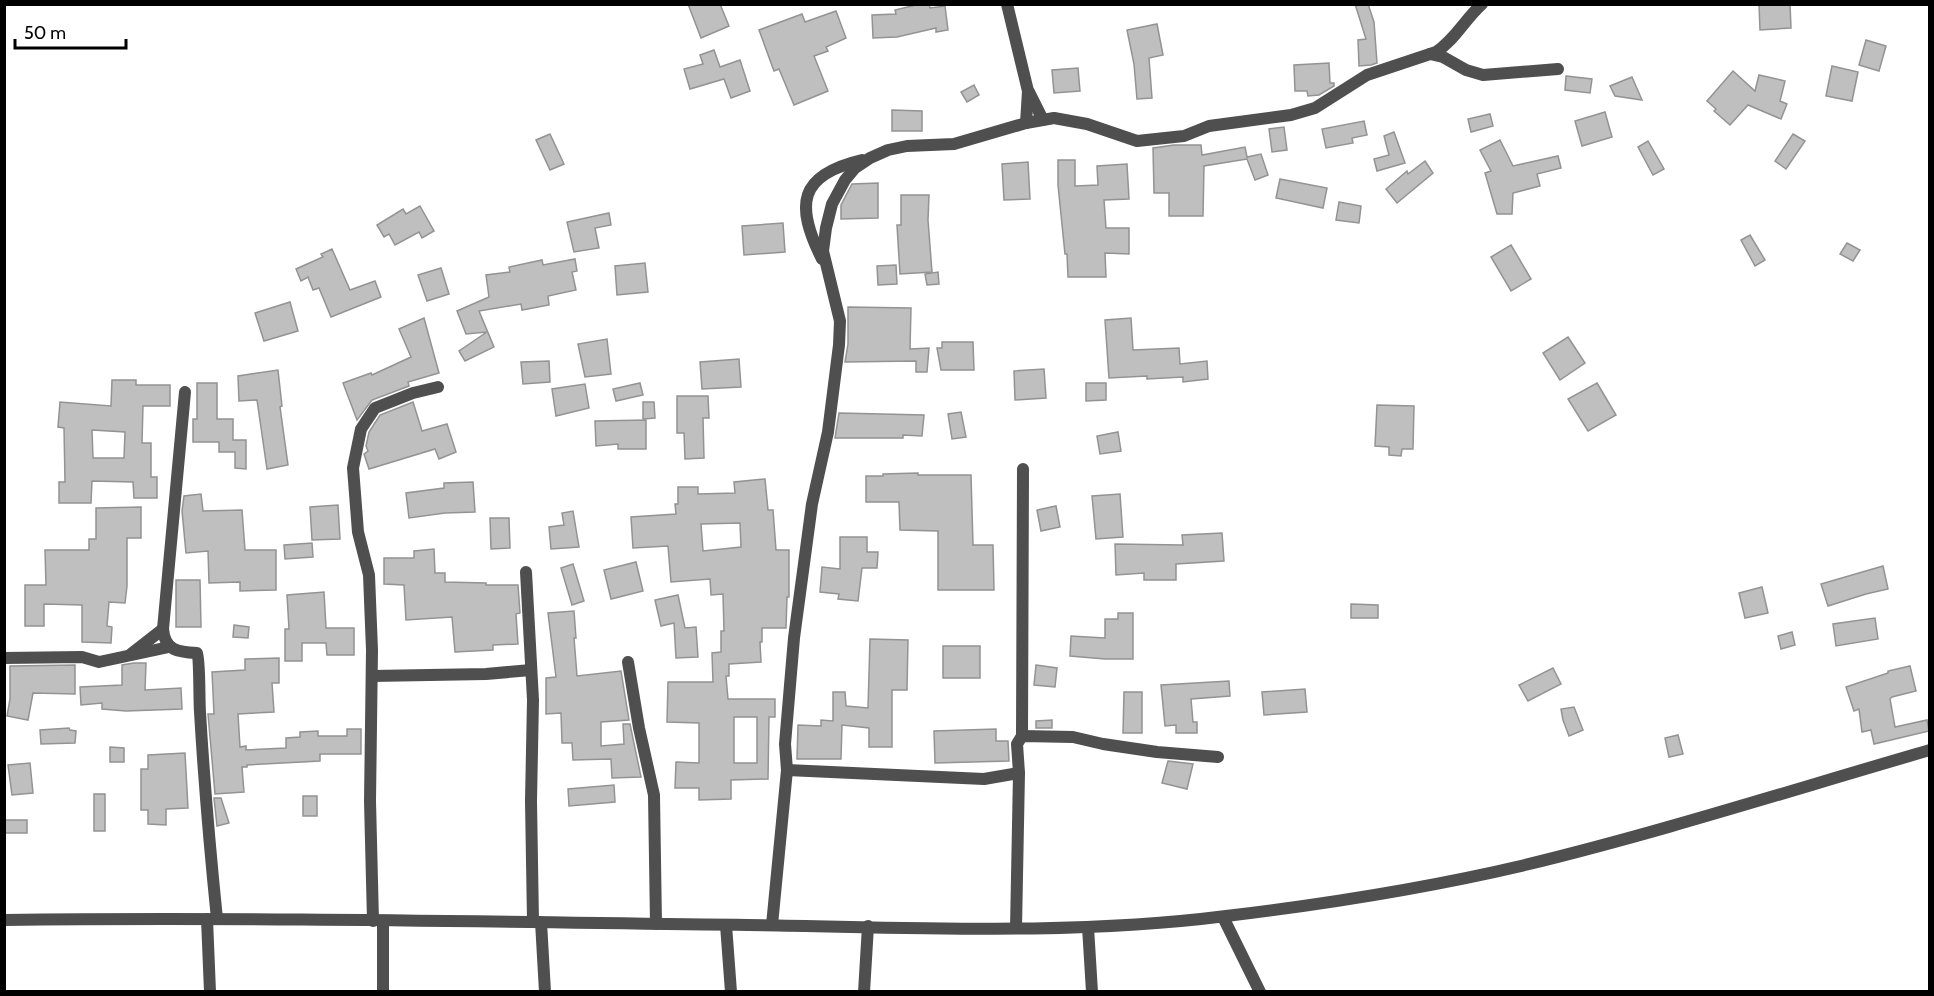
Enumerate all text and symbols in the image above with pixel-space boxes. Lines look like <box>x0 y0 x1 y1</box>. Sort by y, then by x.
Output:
scale bar <box>15 12 126 50</box>
text: 50 m <box>24 22 66 44</box>

